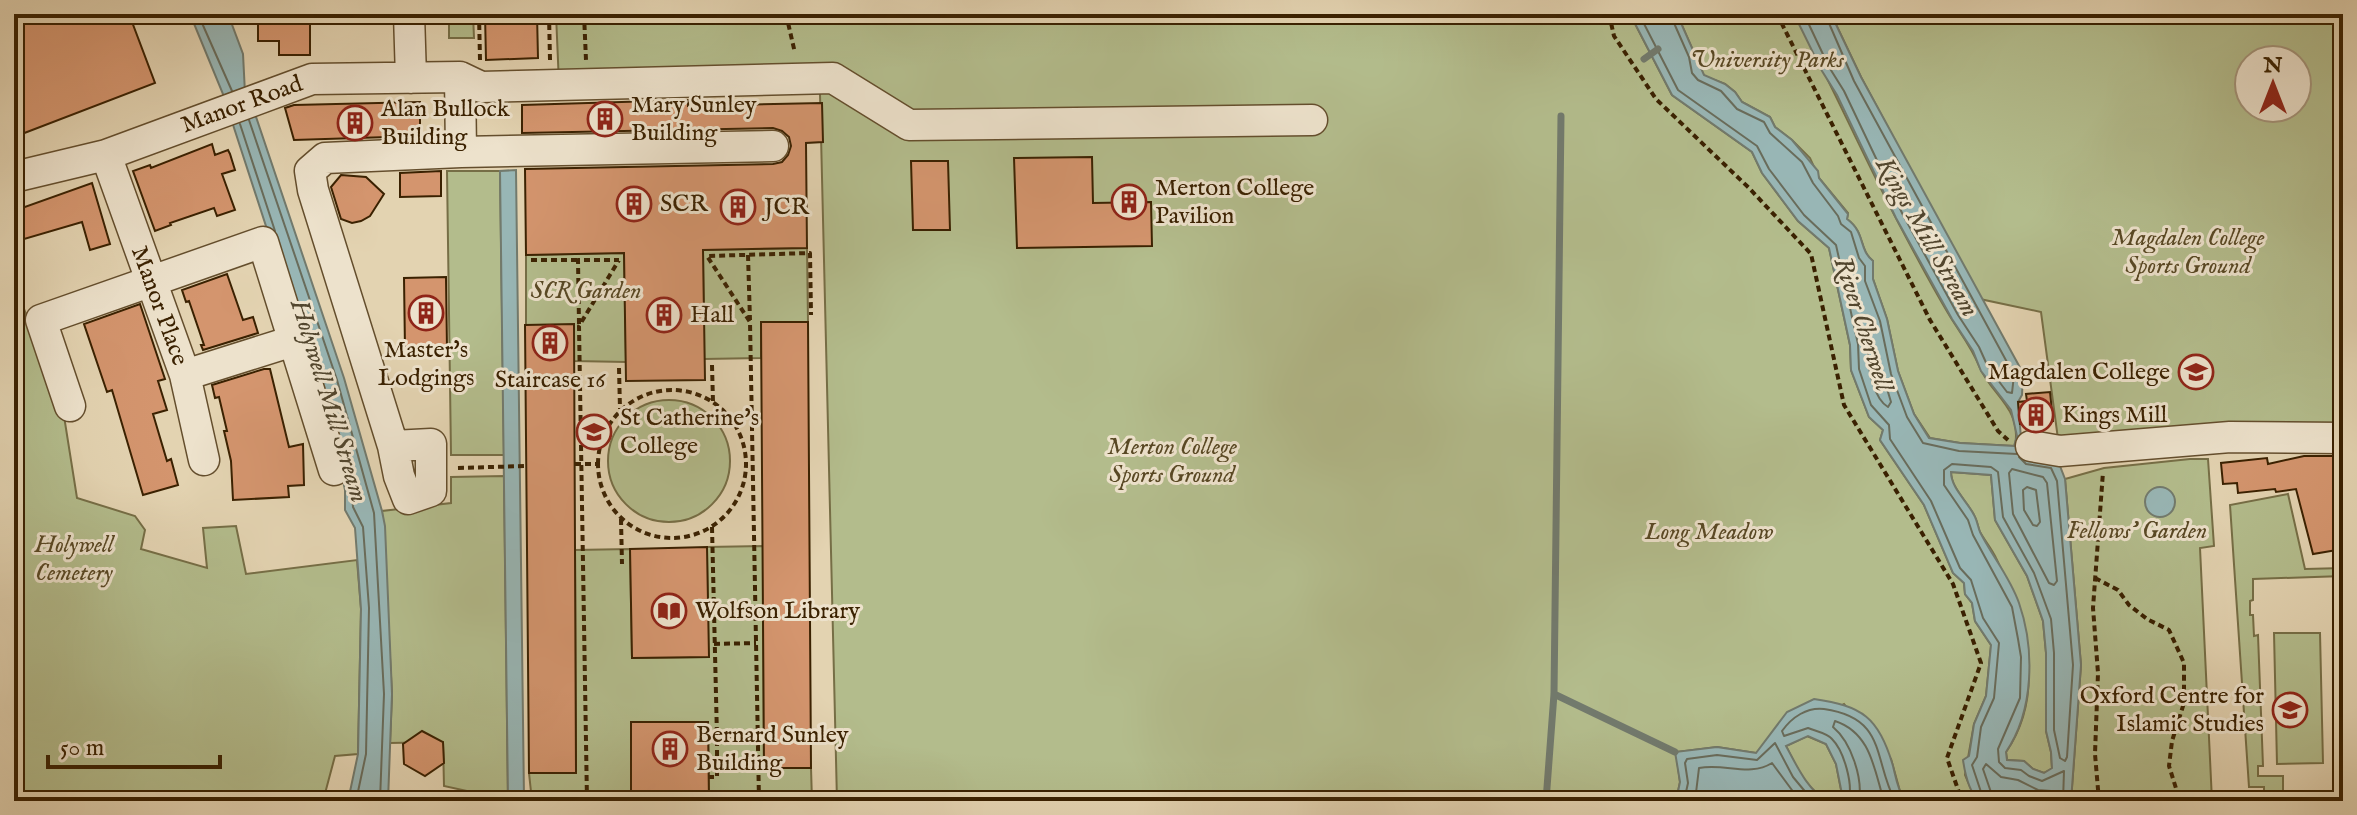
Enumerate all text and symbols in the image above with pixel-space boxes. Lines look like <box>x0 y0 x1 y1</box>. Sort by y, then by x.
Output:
north arrow <box>2233 44 2313 124</box>
park label: University Parks <box>1690 45 1845 76</box>
text: N <box>2262 52 2283 80</box>
street label: Manor Road <box>177 69 307 141</box>
place label: Mary Sunley Building <box>631 90 757 149</box>
place label: Alan Bullock Building <box>380 94 510 153</box>
building icon: Mary Sunley Building <box>586 100 624 138</box>
building icon: Alan Bullock Building <box>336 104 374 142</box>
water label: Kings Mill Stream <box>1866 150 1986 323</box>
place label: Merton College Pavilion <box>1155 173 1314 232</box>
building icon: Merton College Pavilion <box>1110 183 1148 221</box>
building icon: SCR <box>615 185 653 223</box>
building icon: JCR <box>719 188 757 226</box>
place label: SCR <box>660 189 708 220</box>
place label: JCR <box>761 192 810 223</box>
park label: Magdalen College Sports Ground <box>2112 223 2264 282</box>
street label: Manor Place <box>123 242 195 370</box>
water label: River Cherwell <box>1826 253 1901 397</box>
park label: SCR Garden <box>531 276 641 307</box>
building icon: Master's Lodgings <box>407 294 445 332</box>
water label: Holywell Mill Stream <box>282 295 376 506</box>
building icon: Hall <box>645 296 683 334</box>
place label: Hall <box>690 300 735 331</box>
building icon: Staircase 16 <box>531 324 569 362</box>
place label: Master's Lodgings <box>378 335 474 394</box>
school or university icon: Magdalen College <box>2177 353 2215 391</box>
place label: Magdalen College <box>1987 357 2170 388</box>
place label: Staircase 16 <box>495 365 606 396</box>
building icon: Kings Mill <box>2017 396 2055 434</box>
place label: Kings Mill <box>2062 400 2168 431</box>
place label: St Catherine's College <box>620 403 759 462</box>
school or university icon: St Catherine's College <box>575 413 613 451</box>
park label: Merton College Sports Ground <box>1107 432 1237 491</box>
park label: Fellows' Garden <box>2067 516 2207 547</box>
park label: Long Meadow <box>1644 517 1774 548</box>
park label: Holywell Cemetery <box>34 530 116 589</box>
library icon: Wolfson Library <box>650 592 688 630</box>
place label: Wolfson Library <box>695 596 860 627</box>
place label: Oxford Centre for Islamic Studies <box>2080 681 2264 740</box>
school or university icon: Oxford Centre for Islamic Studies <box>2271 691 2309 729</box>
scale bar <box>48 719 220 769</box>
place label: Bernard Sunley Building <box>696 720 849 779</box>
building icon: Bernard Sunley Building <box>651 730 689 768</box>
text: 50 m <box>60 733 104 764</box>

